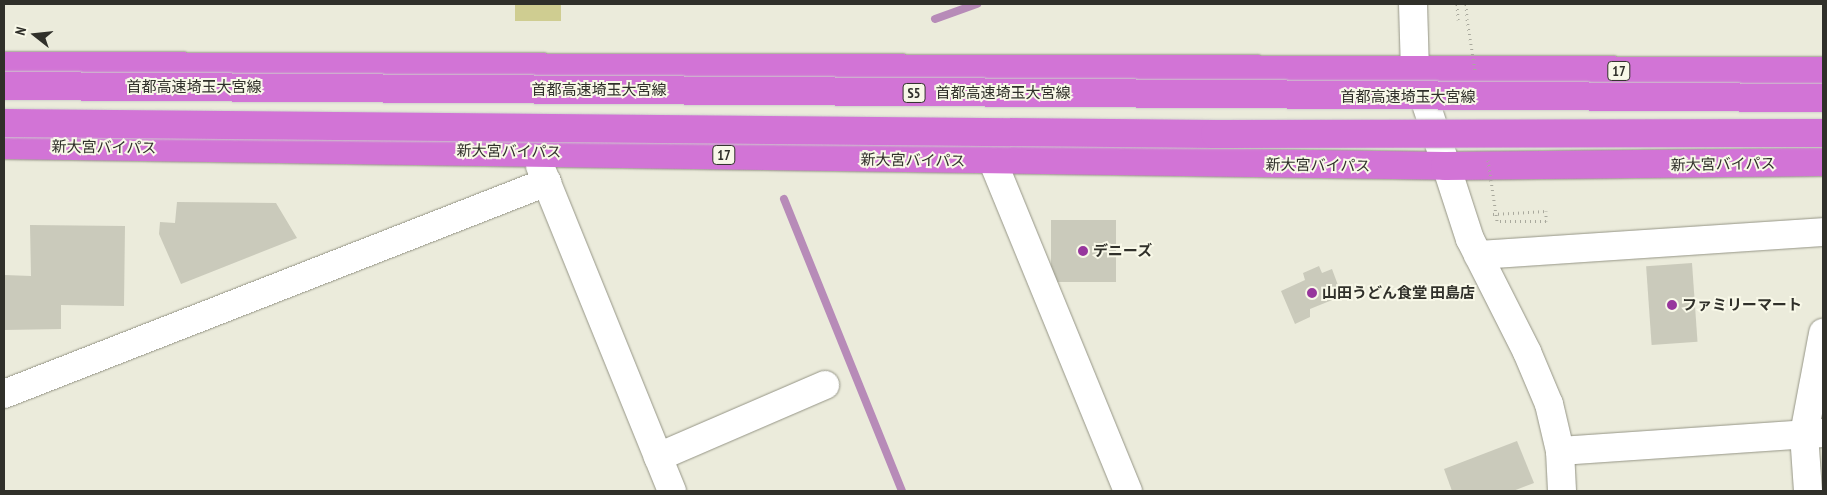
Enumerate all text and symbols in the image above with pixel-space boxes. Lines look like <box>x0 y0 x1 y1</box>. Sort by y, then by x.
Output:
north arrow <box>10 10 60 60</box>
text: N <box>11 25 30 37</box>
road number: 17 <box>1606 59 1632 82</box>
street label: 首都高速埼玉大宮線 <box>127 78 261 96</box>
street label: 首都高速埼玉大宮線 <box>532 81 666 99</box>
road number: S5 <box>902 82 926 105</box>
street label: 首都高速埼玉大宮線 <box>936 84 1070 102</box>
street label: 首都高速埼玉大宮線 <box>1341 88 1475 106</box>
street label: 新大宮バイパス <box>51 137 157 157</box>
street label: 新大宮バイパス <box>456 141 562 161</box>
road number: 17 <box>712 144 736 166</box>
street label: 新大宮バイパス <box>860 150 966 170</box>
street label: 新大宮バイパス <box>1670 154 1776 174</box>
street label: 新大宮バイパス <box>1265 155 1371 175</box>
place label: デニーズ <box>1093 242 1153 260</box>
marker: デニーズ <box>1077 245 1089 257</box>
place label: 山田うどん食堂 田島店 <box>1322 284 1475 302</box>
marker: 山田うどん食堂 田島店 <box>1306 287 1318 299</box>
place label: ファミリーマート <box>1682 296 1802 314</box>
marker: ファミリーマート <box>1666 299 1678 311</box>

